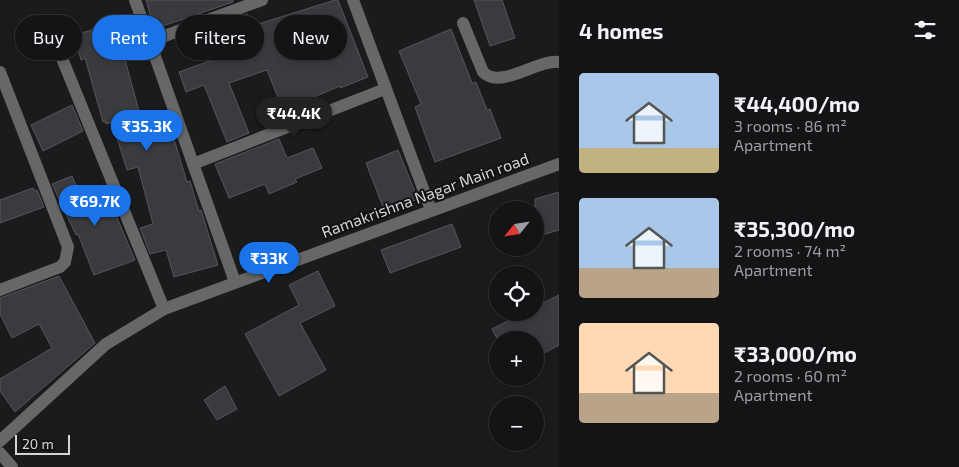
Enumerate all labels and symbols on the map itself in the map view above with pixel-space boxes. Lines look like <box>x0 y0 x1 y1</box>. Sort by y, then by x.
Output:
pin: ₹44.4K <box>253 96 335 139</box>
pin: ₹35.3K <box>106 110 188 152</box>
street label: Ramakrishna Nagar Main road <box>319 148 531 241</box>
pin: ₹69.7K <box>54 184 136 227</box>
north arrow <box>489 201 544 256</box>
pin: ₹33K <box>239 242 299 284</box>
scale bar <box>15 432 70 455</box>

